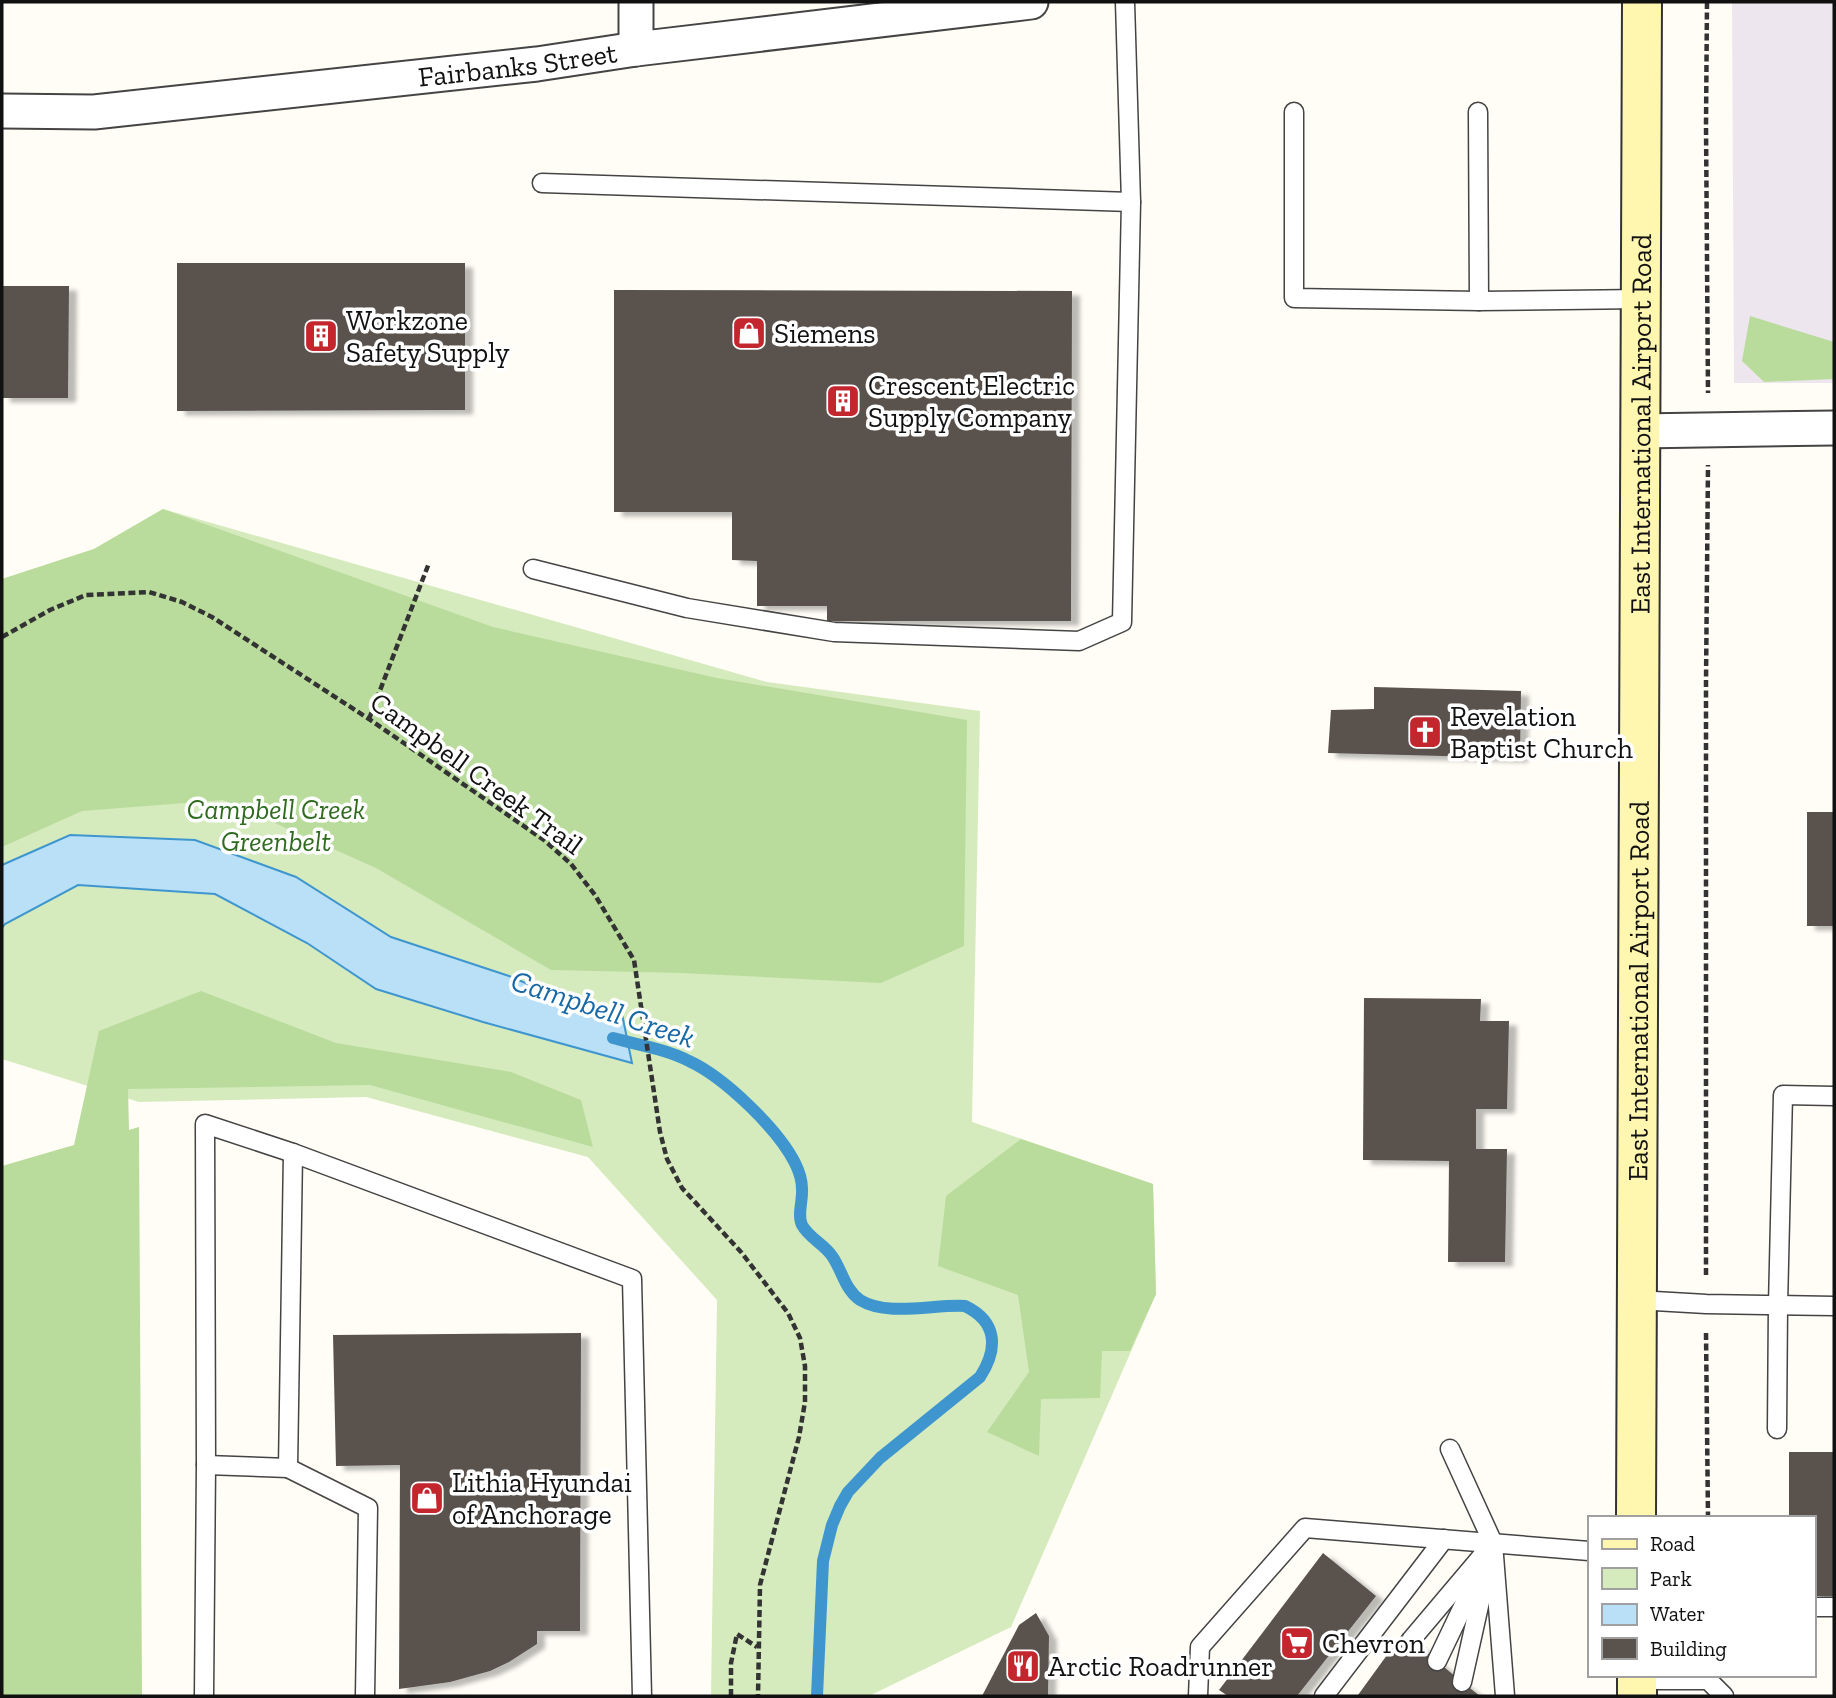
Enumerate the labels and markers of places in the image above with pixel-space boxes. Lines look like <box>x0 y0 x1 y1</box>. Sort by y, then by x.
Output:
place label: Workzone Safety Supply <box>346 304 510 369</box>
shop icon: Siemens <box>730 314 768 352</box>
building icon: Workzone Safety Supply <box>302 317 340 355</box>
place label: Siemens <box>774 317 876 350</box>
place label: Crescent Electric Supply Company <box>868 369 1075 434</box>
building icon: Crescent Electric Supply Company <box>824 382 862 420</box>
place label: Revelation Baptist Church <box>1450 700 1633 765</box>
church icon: Revelation Baptist Church <box>1406 713 1444 751</box>
place label: Lithia Hyundai of Anchorage <box>452 1466 632 1531</box>
shop icon: Lithia Hyundai of Anchorage <box>408 1479 446 1517</box>
supermarket icon: Chevron <box>1278 1624 1316 1662</box>
place label: Chevron <box>1322 1627 1425 1660</box>
restaurant icon: Arctic Roadrunner <box>1004 1647 1042 1685</box>
place label: Arctic Roadrunner <box>1048 1650 1273 1683</box>

